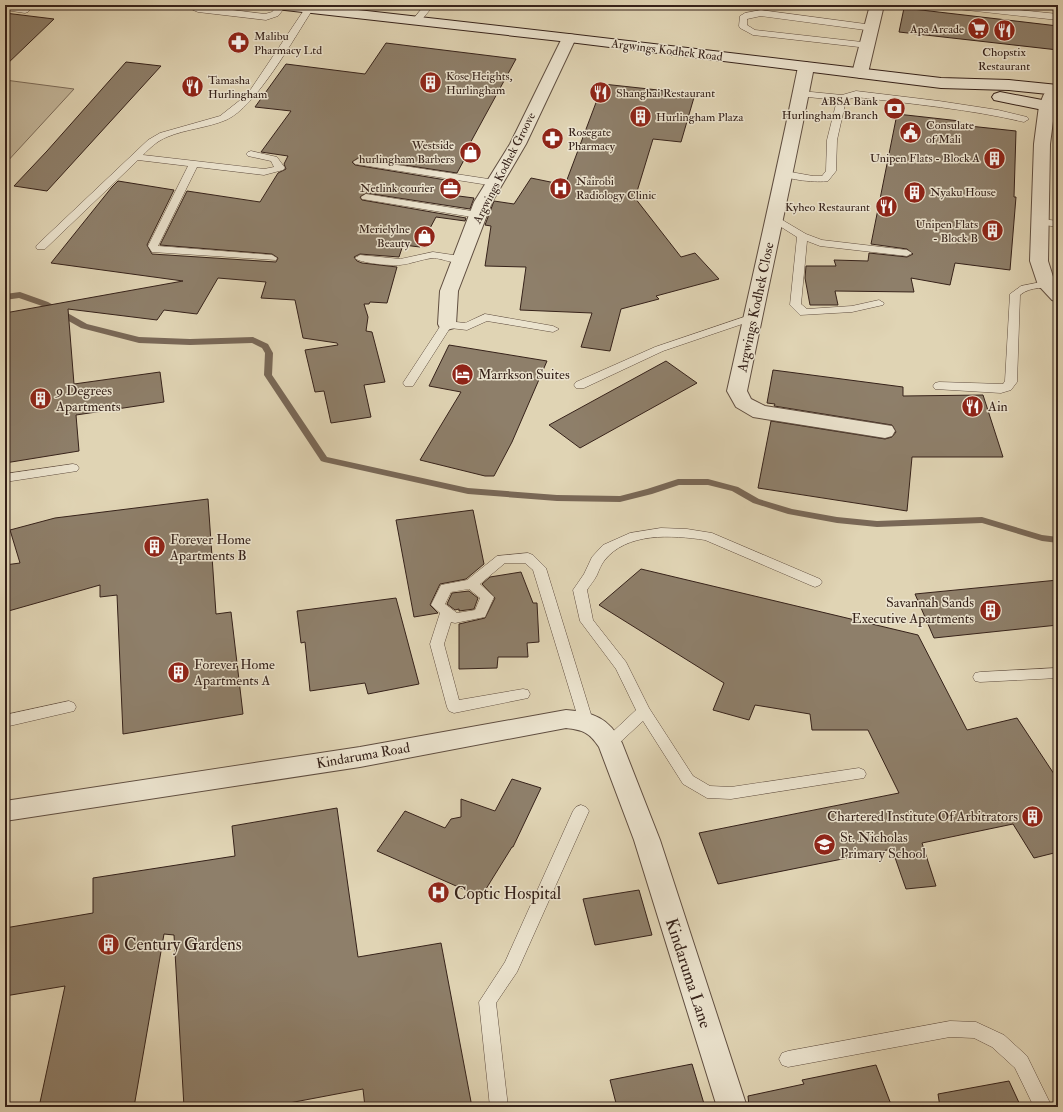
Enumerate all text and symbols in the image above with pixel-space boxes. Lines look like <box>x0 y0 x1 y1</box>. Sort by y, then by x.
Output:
supermarket icon: Apa Arcade <box>966 16 992 42</box>
restaurant icon: Chopstix Restaurant <box>991 18 1017 44</box>
place label: Apa Arcade <box>909 22 964 37</box>
place label: Malibu Pharmacy Ltd <box>254 29 322 58</box>
pharmacy icon: Malibu Pharmacy Ltd <box>225 30 251 56</box>
street label: Argwings Kodhek Road <box>610 36 723 65</box>
place label: Chopstix Restaurant <box>978 45 1030 74</box>
place label: Kose Heights, Hurlingham <box>446 69 513 98</box>
building icon: Kose Heights, Hurlingham <box>418 70 444 96</box>
place label: Tamasha Hurlingham <box>208 73 268 102</box>
restaurant icon: Tamasha Hurlingham <box>180 74 206 100</box>
restaurant icon: Shanghai Restaurant <box>587 80 613 106</box>
place label: Shanghai Restaurant <box>616 86 715 101</box>
place label: ABSA Bank Hurlingham Branch <box>782 94 879 123</box>
bank icon: ABSA Bank Hurlingham Branch <box>881 95 907 121</box>
building icon: Hurlingham Plaza <box>627 104 653 130</box>
street label: Argwings Kodhek Groove <box>469 110 539 227</box>
place label: Hurlingham Plaza <box>656 110 745 125</box>
place label: Consulate of Mali <box>926 118 974 147</box>
public building icon: Consulate of Mali <box>897 119 923 145</box>
place label: Rosegate Pharmacy <box>568 125 616 154</box>
pharmacy icon: Rosegate Pharmacy <box>539 126 565 152</box>
place label: Westside hurlingham Barbers <box>359 138 454 167</box>
shop icon: Westside hurlingham Barbers <box>457 139 483 165</box>
building icon: Unipen Flats - Block A <box>982 145 1008 171</box>
place label: Unipen Flats - Block A <box>870 151 980 166</box>
place label: Nairobi Radiology Clinic <box>576 174 656 203</box>
office icon: Netlink courier <box>437 175 463 201</box>
hospital icon: Nairobi Radiology Clinic <box>547 175 573 201</box>
building icon: Nyaku House <box>901 179 927 205</box>
place label: Netlink courier <box>360 181 435 196</box>
place label: Nyaku House <box>930 185 996 200</box>
restaurant icon: Kyheo Restaurant <box>873 194 899 220</box>
place label: Kyheo Restaurant <box>785 200 870 215</box>
place label: Unipen Flats - Block B <box>916 217 978 246</box>
building icon: Unipen Flats - Block B <box>980 218 1006 244</box>
place label: Merielylne Beauty <box>358 222 411 251</box>
shop icon: Merielylne Beauty <box>412 223 438 249</box>
street label: Argwings Kodhek Close <box>733 240 778 375</box>
hotel icon: Marrkson Suites <box>449 361 475 387</box>
place label: Marrkson Suites <box>478 366 570 383</box>
place label: 9 Degrees Apartments <box>55 382 121 416</box>
building icon: 9 Degrees Apartments <box>27 385 53 411</box>
restaurant icon: Ain <box>960 393 986 419</box>
place label: Ain <box>987 398 1008 415</box>
place label: Forever Home Apartments B <box>169 531 251 565</box>
building icon: Forever Home Apartments B <box>142 534 168 560</box>
place label: Savannah Sands Executive Apartments <box>852 594 974 628</box>
building icon: Savannah Sands Executive Apartments <box>977 597 1003 623</box>
place label: Forever Home Apartments A <box>193 656 275 690</box>
building icon: Forever Home Apartments A <box>166 659 192 685</box>
street label: Kindaruma Road <box>315 739 411 772</box>
building icon: Chartered Institute Of Arbitrators <box>1020 803 1046 829</box>
place label: Chartered Institute Of Arbitrators <box>827 808 1018 825</box>
place label: St. Nicholas Primary School <box>840 829 926 863</box>
school or university icon: St. Nicholas Primary School <box>811 832 837 858</box>
hospital icon: Coptic Hospital <box>426 880 452 906</box>
place label: Coptic Hospital <box>454 883 562 905</box>
street label: Kindaruma Lane <box>661 915 716 1031</box>
building icon: Century Gardens <box>95 931 121 957</box>
place label: Century Gardens <box>124 934 242 956</box>

